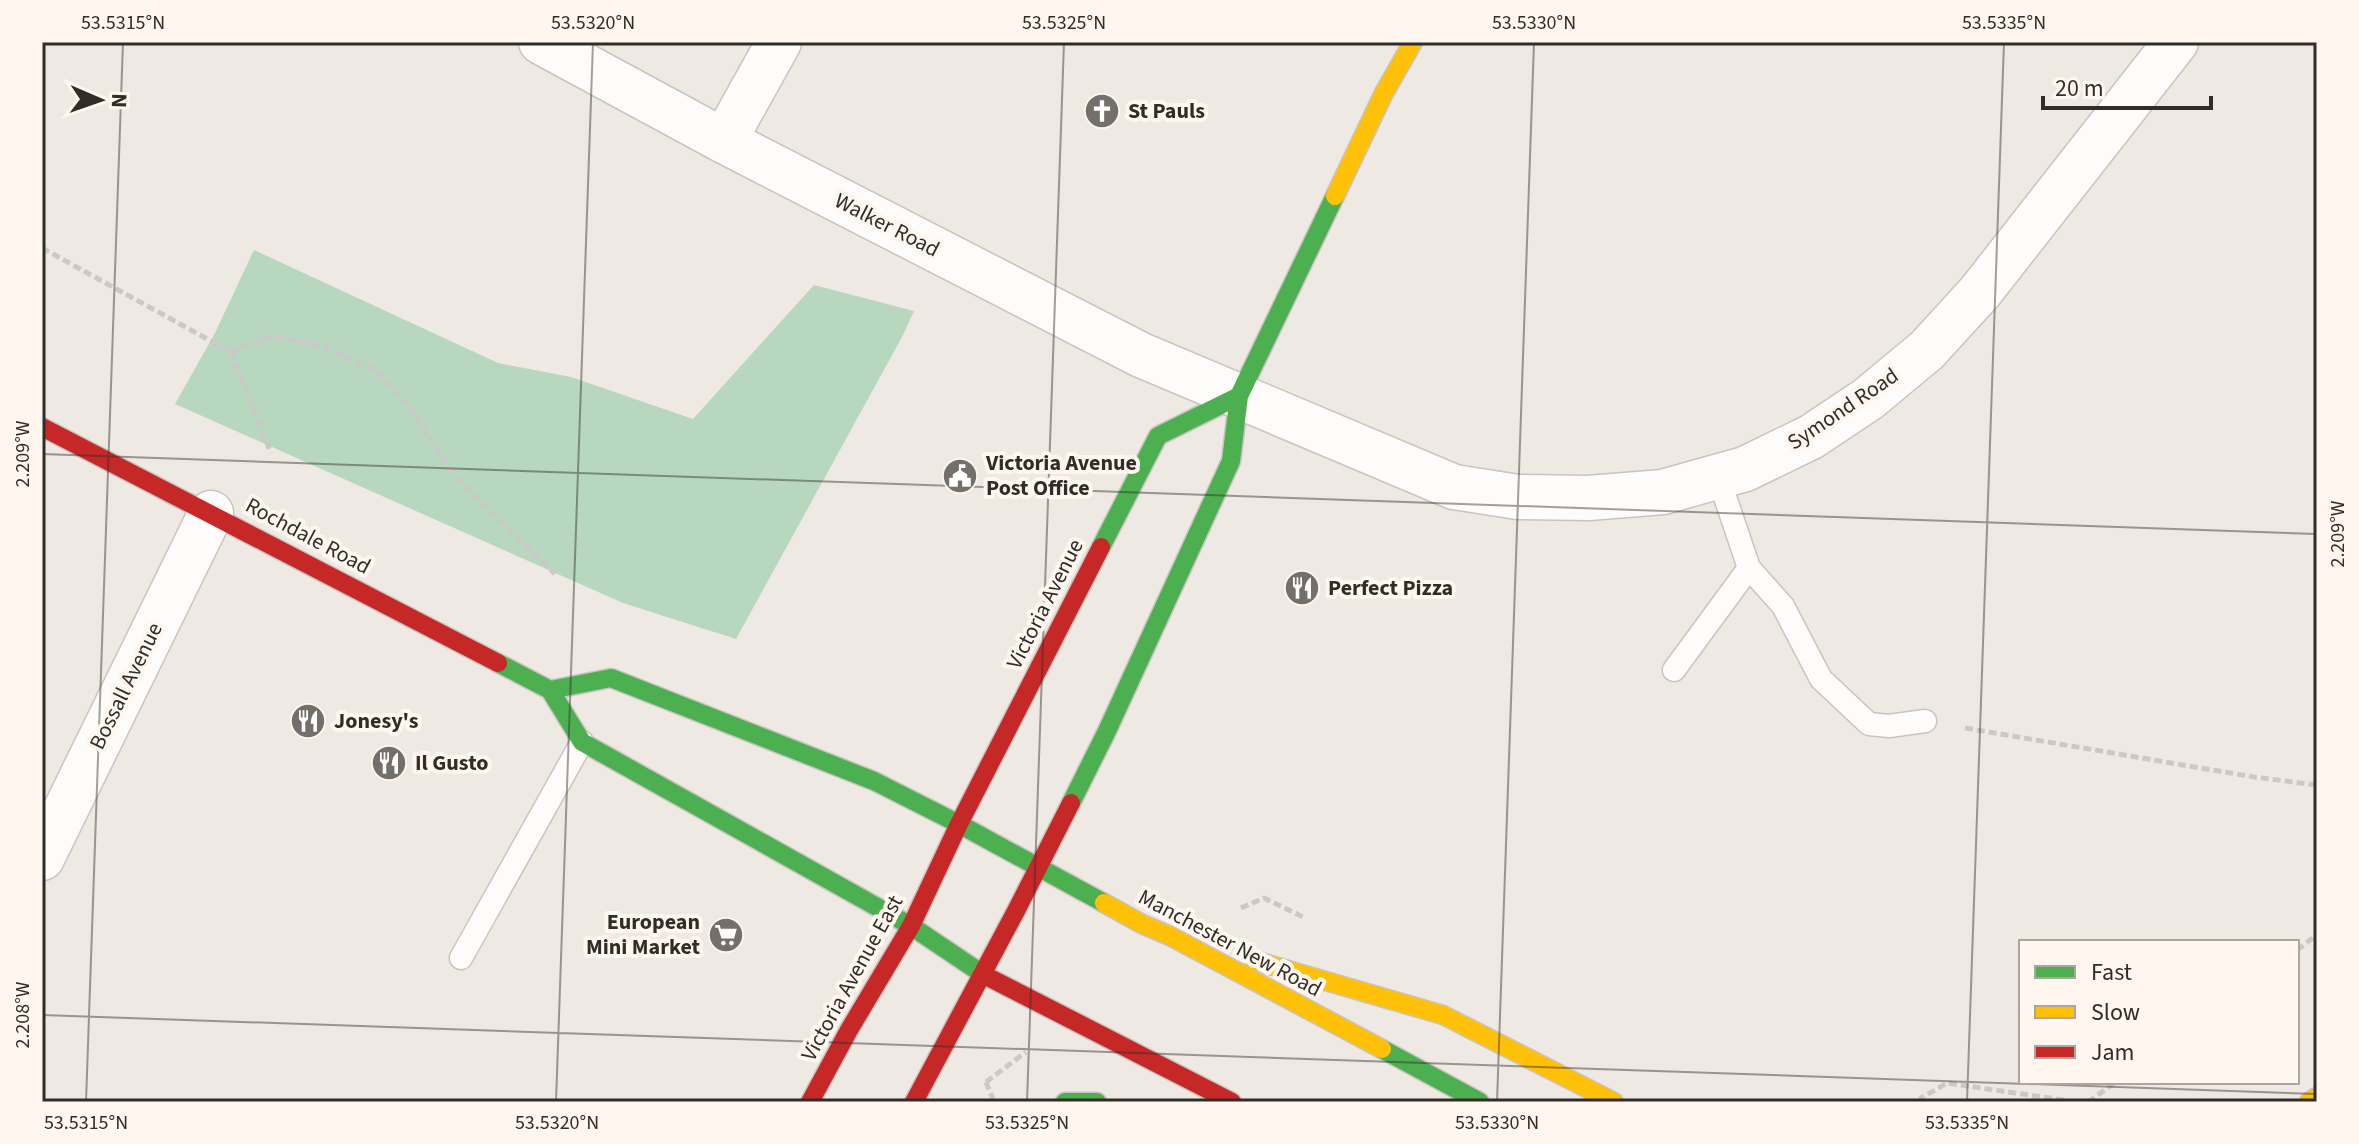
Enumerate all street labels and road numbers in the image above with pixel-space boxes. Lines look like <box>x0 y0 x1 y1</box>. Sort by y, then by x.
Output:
street label: Walker Road <box>829 185 945 265</box>
street label: Symond Road <box>1781 360 1905 458</box>
street label: Rochdale Road <box>240 490 376 582</box>
street label: Victoria Avenue <box>999 533 1092 675</box>
street label: Bossall Avenue <box>81 617 171 755</box>
street label: Manchester New Road <box>1133 881 1327 1005</box>
street label: Victoria Avenue East <box>793 889 911 1067</box>

